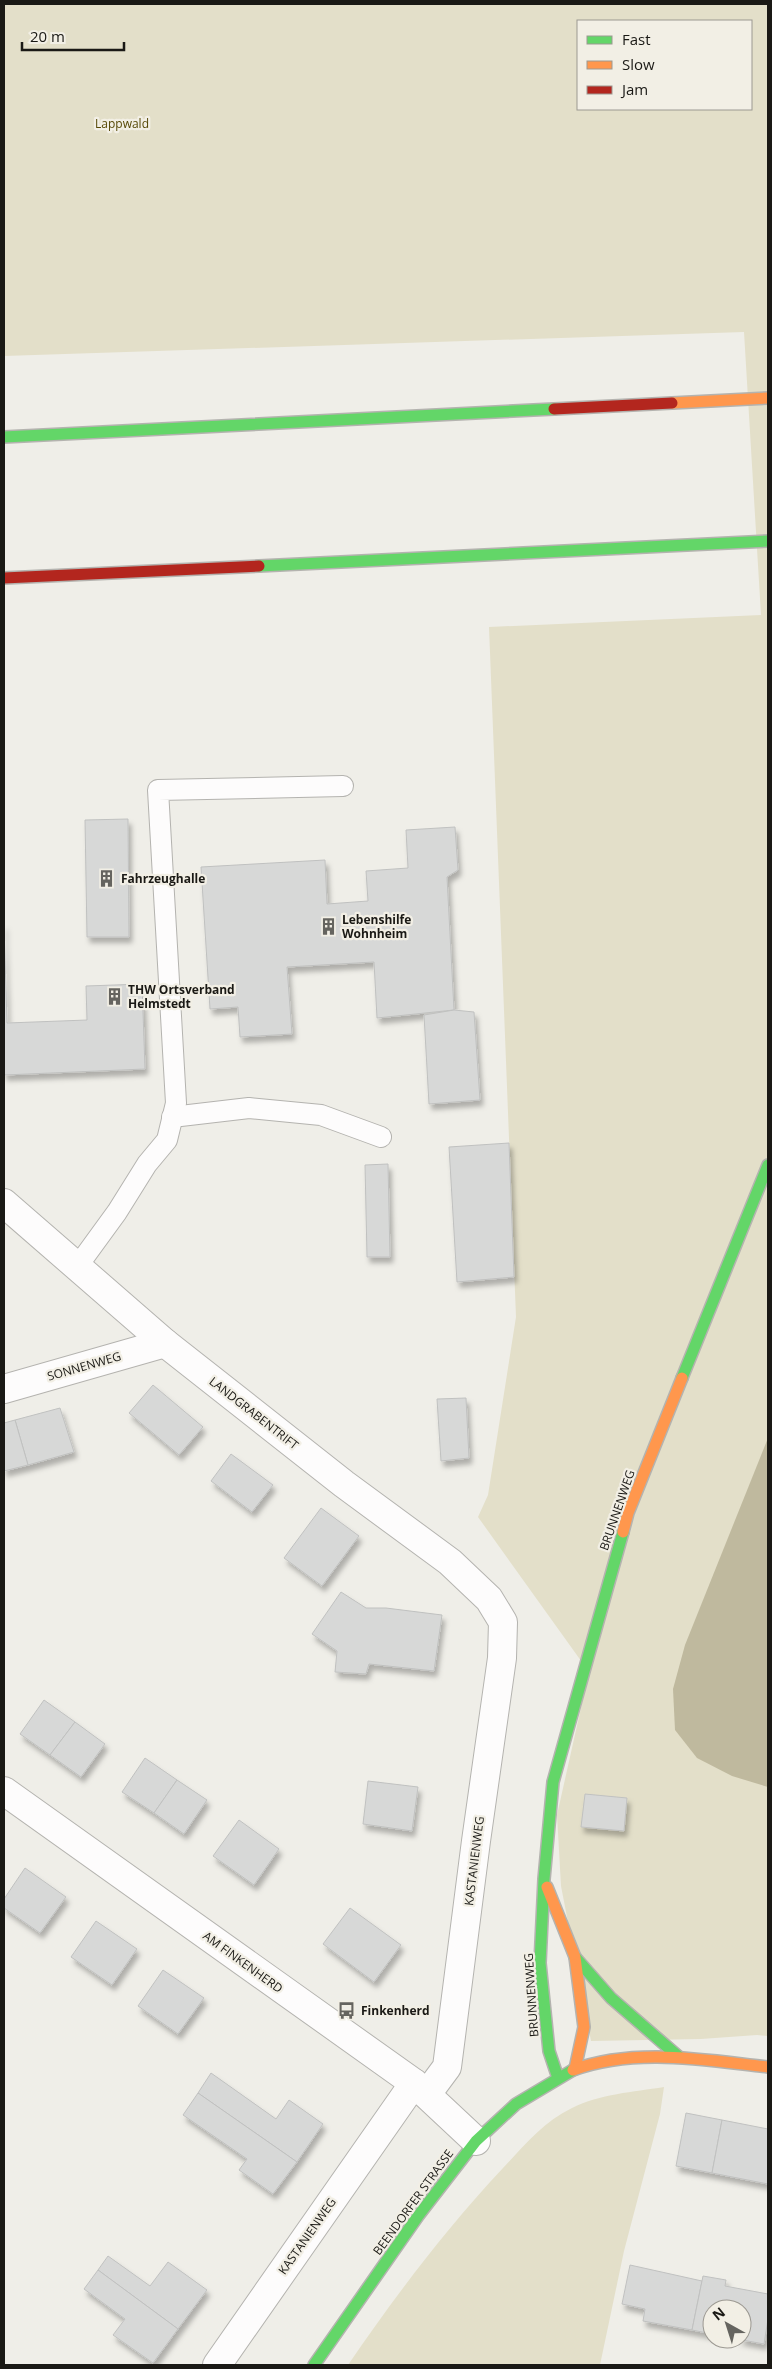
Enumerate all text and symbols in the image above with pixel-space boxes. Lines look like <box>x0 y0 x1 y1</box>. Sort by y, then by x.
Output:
scale bar <box>22 20 125 52</box>
legend <box>577 20 752 110</box>
text: 20 m <box>30 26 65 46</box>
text: Fast <box>622 29 651 49</box>
text: Slow <box>622 54 655 74</box>
text: Jam <box>620 79 648 99</box>
park label: Lappwald <box>95 115 149 132</box>
building icon: Fahrzeughalle <box>97 868 117 888</box>
place label: Fahrzeughalle <box>121 870 205 887</box>
place label: Lebenshilfe Wohnheim <box>342 911 411 942</box>
building icon: Lebenshilfe Wohnheim <box>318 916 338 936</box>
place label: THW Ortsverband Helmstedt <box>128 981 235 1012</box>
building icon: THW Ortsverband Helmstedt <box>104 986 124 1006</box>
street label: SONNENWEG <box>45 1347 123 1385</box>
street label: LANDGRABENTRIFT <box>206 1373 302 1453</box>
street label: BRUNNENWEG <box>595 1467 639 1553</box>
street label: KASTANIENWEG <box>460 1815 488 1907</box>
street label: AM FINKENHERD <box>200 1927 286 1997</box>
street label: BRUNNENWEG <box>520 1952 542 2038</box>
bus stop icon: Finkenherd <box>337 2000 357 2020</box>
place label: Finkenherd <box>361 2002 430 2019</box>
street label: BEENDORFER STRASSE <box>369 2146 457 2258</box>
street label: KASTANIENWEG <box>274 2194 340 2278</box>
north arrow <box>702 2299 752 2349</box>
text: N <box>708 2303 729 2324</box>

